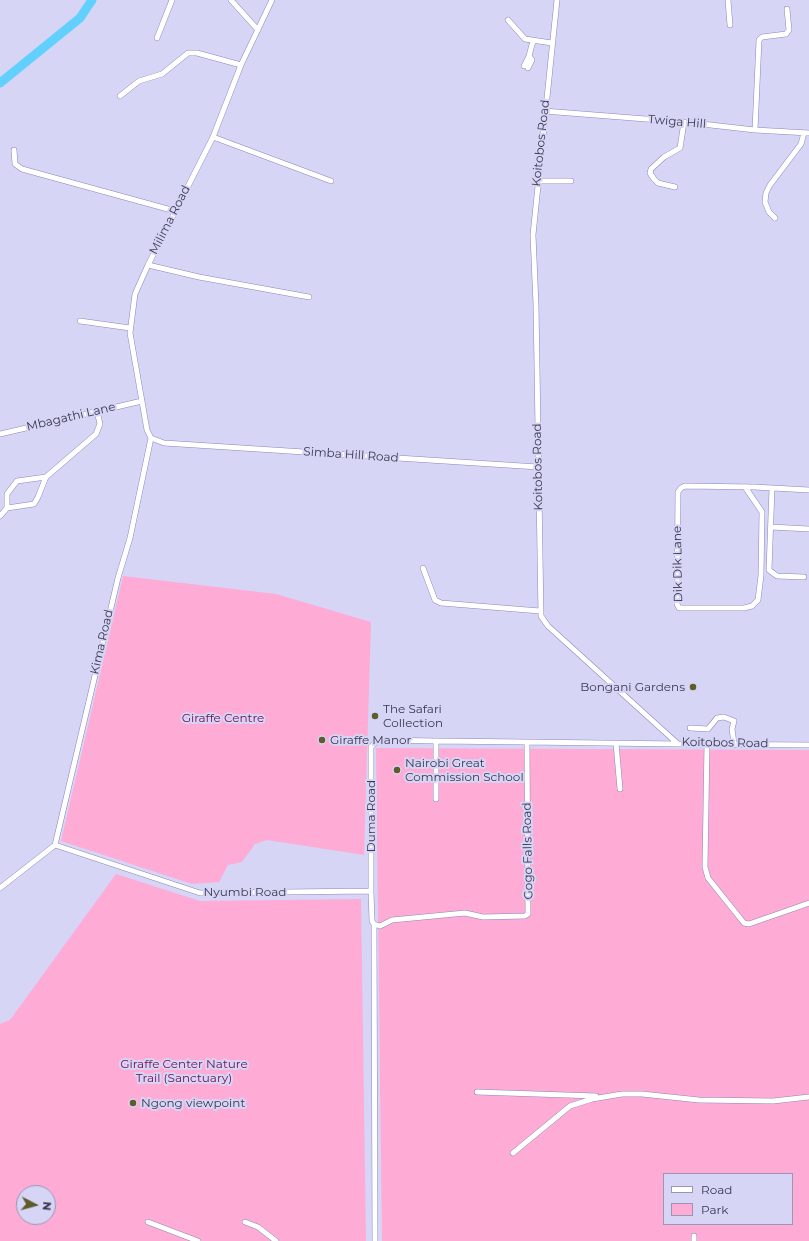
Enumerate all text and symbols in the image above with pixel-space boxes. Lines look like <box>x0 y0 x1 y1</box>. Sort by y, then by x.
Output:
street label: Koitobos Road <box>529 99 553 187</box>
street label: Twiga Hill <box>647 112 707 132</box>
street label: Milima Road <box>146 183 194 257</box>
street label: Mbagathi Lane <box>25 400 117 434</box>
street label: Koitobos Road <box>530 423 546 511</box>
street label: Simba Hill Road <box>303 444 399 466</box>
street label: Dik Dik Lane <box>670 526 686 602</box>
street label: Kima Road <box>88 608 116 676</box>
place label: Bongani Gardens <box>580 680 685 694</box>
marker: Bongani Gardens <box>688 682 698 692</box>
place label: The Safari Collection <box>383 702 443 730</box>
park label: Giraffe Centre <box>182 711 264 725</box>
marker: The Safari Collection <box>370 711 380 721</box>
place label: Giraffe Manor <box>330 733 411 747</box>
marker: Giraffe Manor <box>317 735 327 745</box>
street label: Koitobos Road <box>681 735 769 751</box>
place label: Nairobi Great Commission School <box>405 756 524 784</box>
marker: Nairobi Great Commission School <box>392 765 402 775</box>
street label: Duma Road <box>364 780 378 852</box>
street label: Gogo Falls Road <box>520 802 536 900</box>
street label: Nyumbi Road <box>204 885 286 899</box>
park label: Giraffe Center Nature Trail (Sanctuary) <box>120 1057 248 1085</box>
place label: Ngong viewpoint <box>141 1096 245 1110</box>
marker: Ngong viewpoint <box>128 1098 138 1108</box>
legend <box>663 1173 793 1225</box>
text: Road <box>701 1182 732 1197</box>
north arrow <box>16 1185 56 1225</box>
text: N <box>40 1201 54 1211</box>
text: Park <box>701 1202 728 1217</box>

